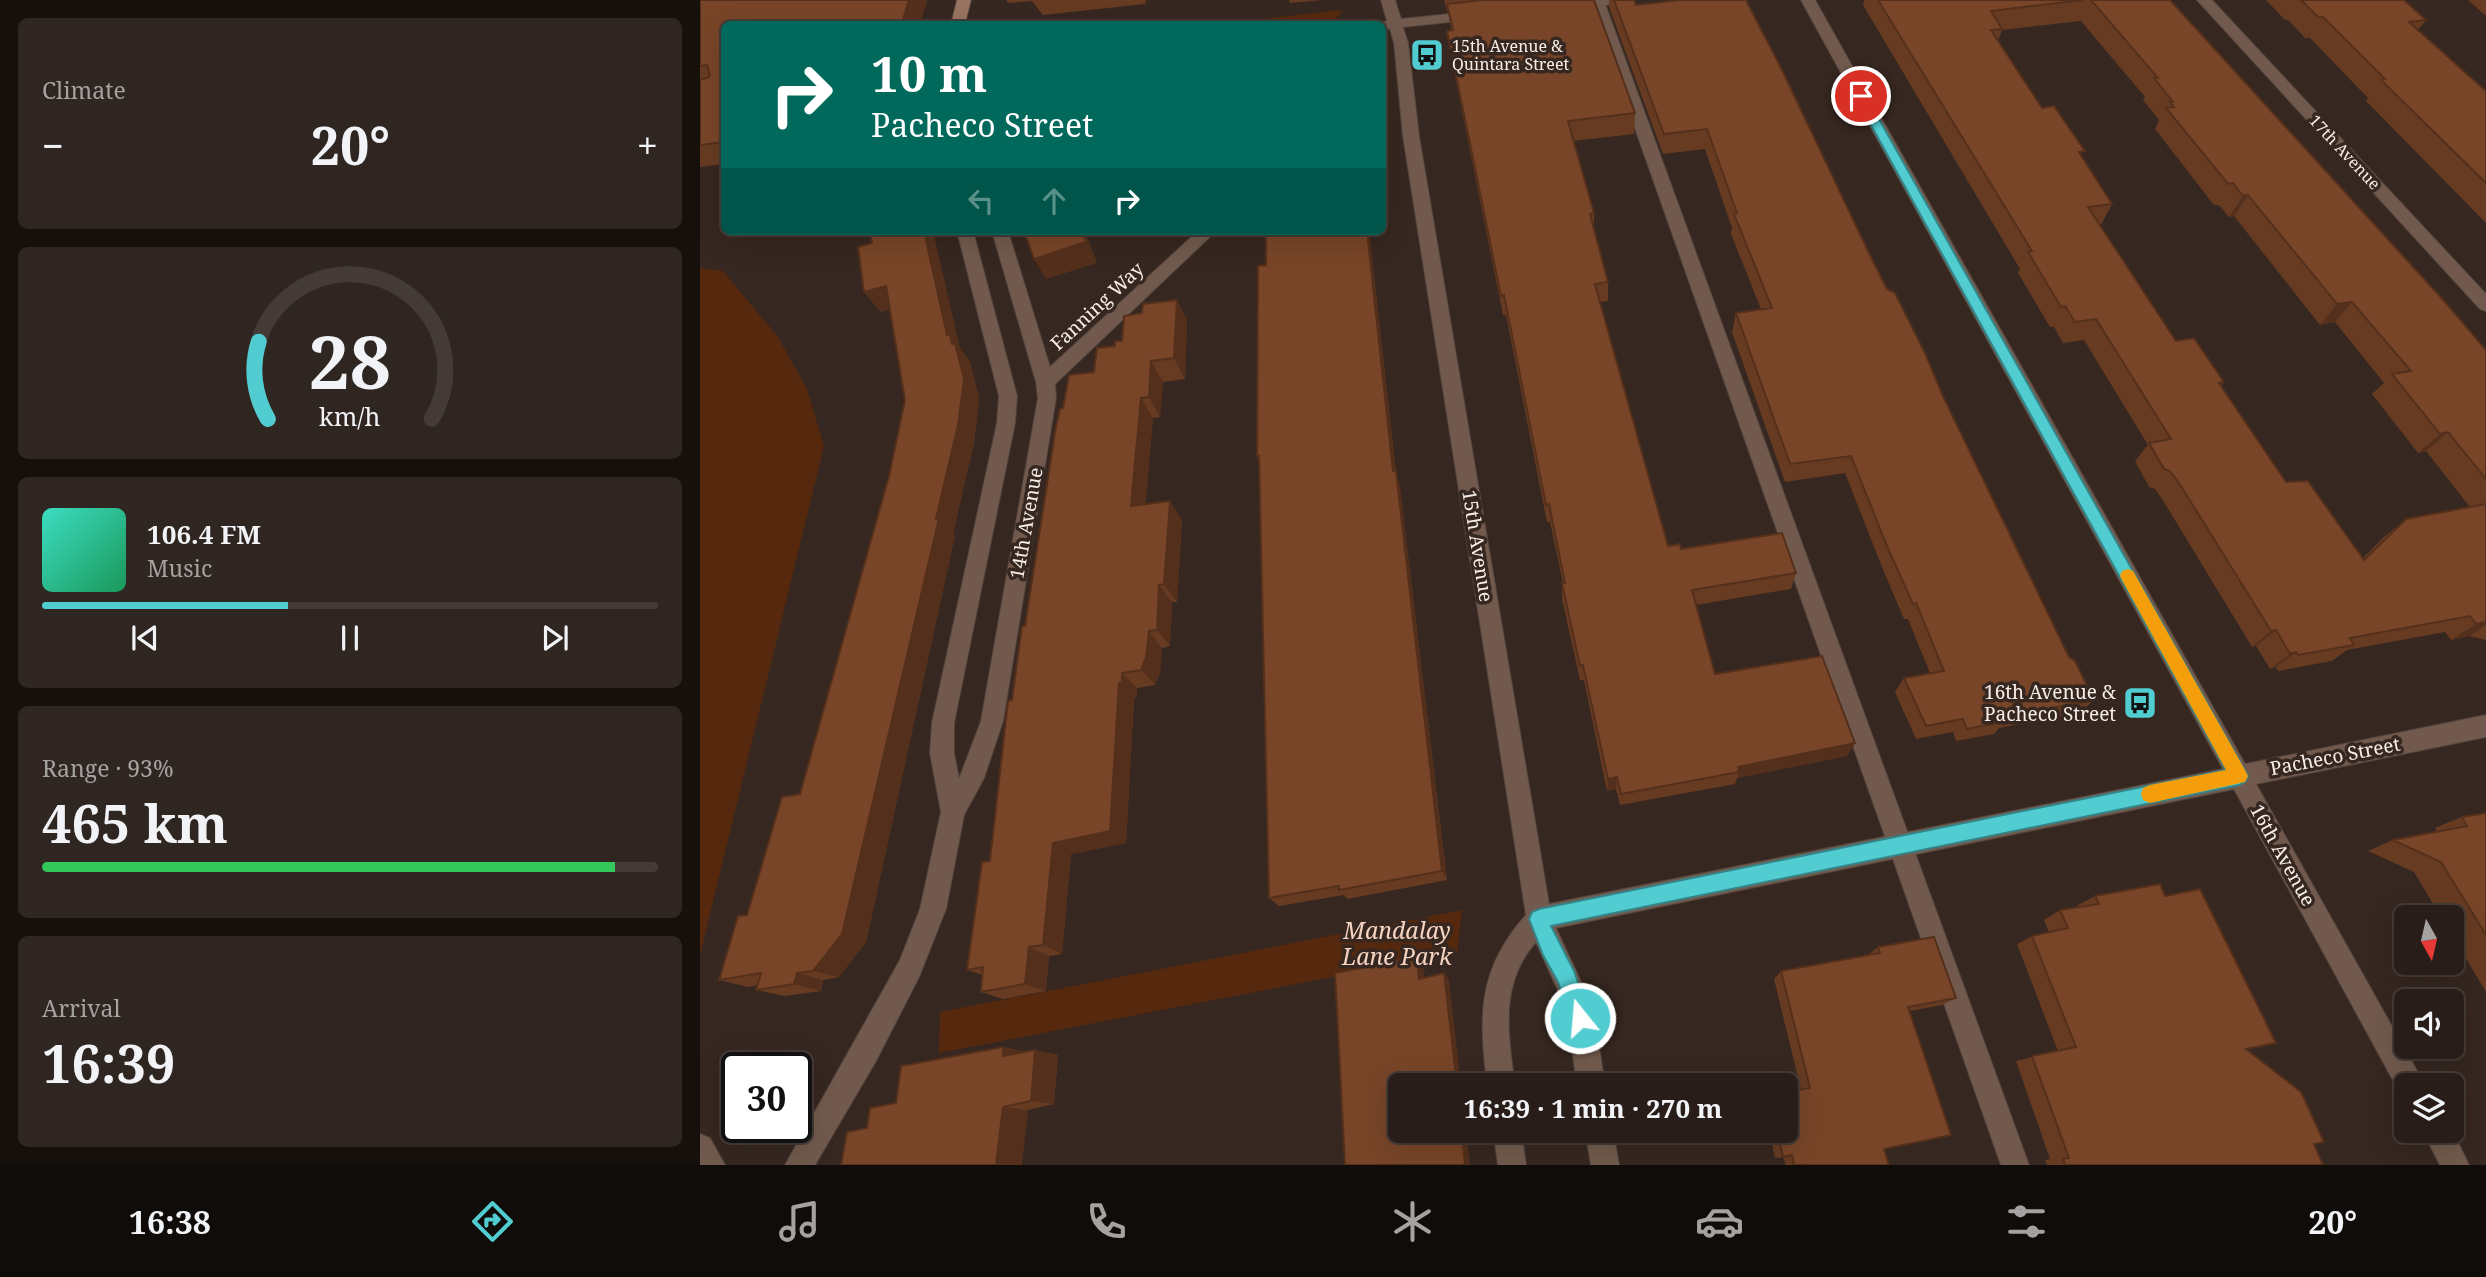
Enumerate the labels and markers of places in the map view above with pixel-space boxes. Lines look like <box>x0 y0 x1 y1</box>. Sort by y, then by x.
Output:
place label: 15th Avenue & Quintara Street <box>1452 35 1569 75</box>
bus stop icon: 15th Avenue & Quintara Street <box>1408 36 1446 74</box>
pin <box>1831 66 1891 126</box>
place label: 16th Avenue & Pacheco Street <box>1984 679 2116 727</box>
bus stop icon: 16th Avenue & Pacheco Street <box>2121 684 2159 722</box>

